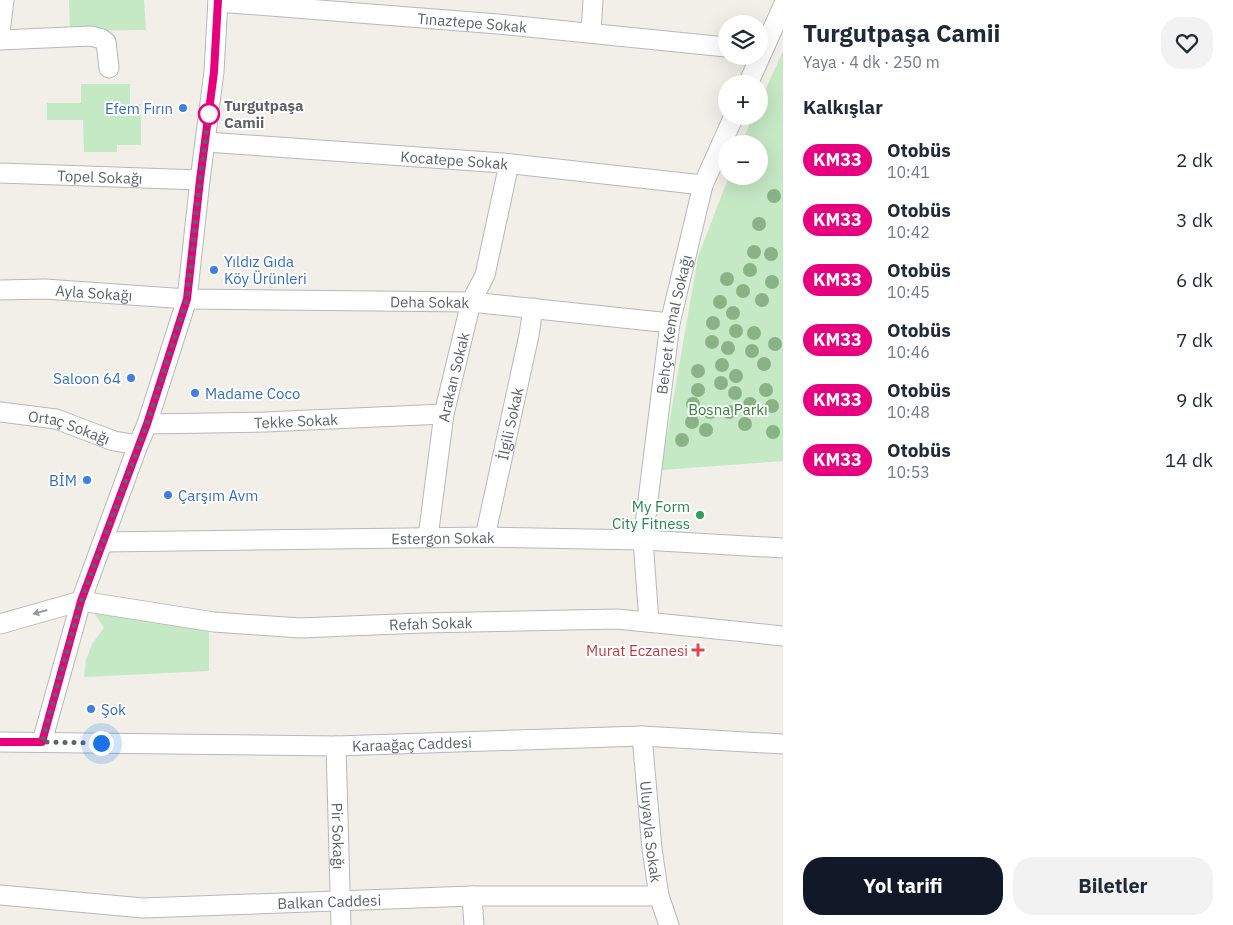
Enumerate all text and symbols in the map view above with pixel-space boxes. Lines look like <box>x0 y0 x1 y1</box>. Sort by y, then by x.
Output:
street label: Tınaztepe Sokak <box>417 8 528 36</box>
map controls <box>718 15 768 185</box>
button: layers <box>718 15 768 65</box>
text: Turgutpaşa Cami̇i̇ <box>803 17 1000 49</box>
button: heart <box>1161 17 1213 69</box>
text: Yaya · 4 dk · 250 m <box>803 52 940 72</box>
button: + <box>718 75 768 125</box>
text: Kalkışlar <box>803 95 883 119</box>
place label: Turgutpaşa Cami̇i̇ <box>224 96 304 132</box>
place label: Efem Fırın <box>105 99 173 118</box>
marker: Efem Fırın <box>177 102 189 114</box>
marker: Turgutpaşa Cami̇i̇ <box>198 103 220 125</box>
button: − <box>718 135 768 185</box>
text: Otobüs <box>887 138 951 162</box>
street label: Kocatepe Sokak <box>400 146 509 173</box>
text: KM33 <box>813 148 862 171</box>
text: 2 dk <box>1176 148 1213 172</box>
text: 10:41 <box>887 162 930 182</box>
street label: Topel Sokağı <box>57 166 143 187</box>
text: Otobüs <box>887 198 951 222</box>
text: KM33 <box>813 208 862 231</box>
text: 3 dk <box>1176 208 1213 232</box>
text: 10:42 <box>887 222 930 242</box>
place label: Yıldız Gıda Köy Ürünleri <box>224 252 307 288</box>
street label: Behçet Kemal Sokağı <box>652 253 696 396</box>
text: Otobüs <box>887 258 951 282</box>
marker: Yıldız Gıda Köy Ürünleri <box>208 264 220 276</box>
text: KM33 <box>813 268 862 291</box>
text: 6 dk <box>1176 268 1213 292</box>
street label: Ayla Sokağı <box>55 280 133 305</box>
text: 10:45 <box>887 282 930 302</box>
street label: Deha Sokak <box>390 292 469 311</box>
text: Otobüs <box>887 318 951 342</box>
text: KM33 <box>813 328 862 351</box>
text: 7 dk <box>1176 328 1213 352</box>
street label: Arakan Sokak <box>434 330 473 423</box>
text: 10:46 <box>887 342 930 362</box>
place label: Saloon 64 <box>53 369 121 388</box>
marker: Saloon 64 <box>125 372 137 384</box>
text: Otobüs <box>887 378 951 402</box>
place label: Madame Coco <box>205 384 300 403</box>
street label: İlgili Sokak <box>493 385 527 462</box>
marker: Madame Coco <box>189 387 201 399</box>
text: KM33 <box>813 388 862 411</box>
text: 9 dk <box>1176 388 1213 412</box>
park label: Bosna Parkı <box>688 400 768 419</box>
text: 10:48 <box>887 402 930 422</box>
street label: Ortaç Sokağı <box>27 406 113 448</box>
street label: Tekke Sokak <box>254 409 338 432</box>
text: Otobüs <box>887 438 951 462</box>
text: KM33 <box>813 448 862 471</box>
text: 14 dk <box>1165 448 1213 472</box>
text: 10:53 <box>887 462 930 482</box>
place label: BİM <box>49 471 77 490</box>
marker: BİM <box>81 474 93 486</box>
place label: Çarşım Avm <box>178 486 258 505</box>
marker: Çarşım Avm <box>162 489 174 501</box>
place label: My Form City Fitness <box>612 497 690 533</box>
marker: My Form City Fitness <box>694 509 706 521</box>
street label: Estergon Sokak <box>391 527 495 548</box>
one-way arrow <box>33 608 48 616</box>
street label: Refah Sokak <box>389 612 473 634</box>
place label: Murat Eczanesi <box>586 641 688 660</box>
marker: Murat Eczanesi <box>692 644 704 656</box>
place label: Şok <box>101 700 126 719</box>
marker: Şok <box>85 703 97 715</box>
your location <box>89 731 114 756</box>
street label: Karaağaç Caddesi <box>352 732 472 755</box>
street label: Uluyayla Sokak <box>637 780 666 884</box>
street label: Pir Sokağı <box>328 802 349 870</box>
button: Yol tarifi <box>803 857 1003 915</box>
button: Biletler <box>1013 857 1213 915</box>
street label: Balkan Caddesi <box>277 890 382 913</box>

